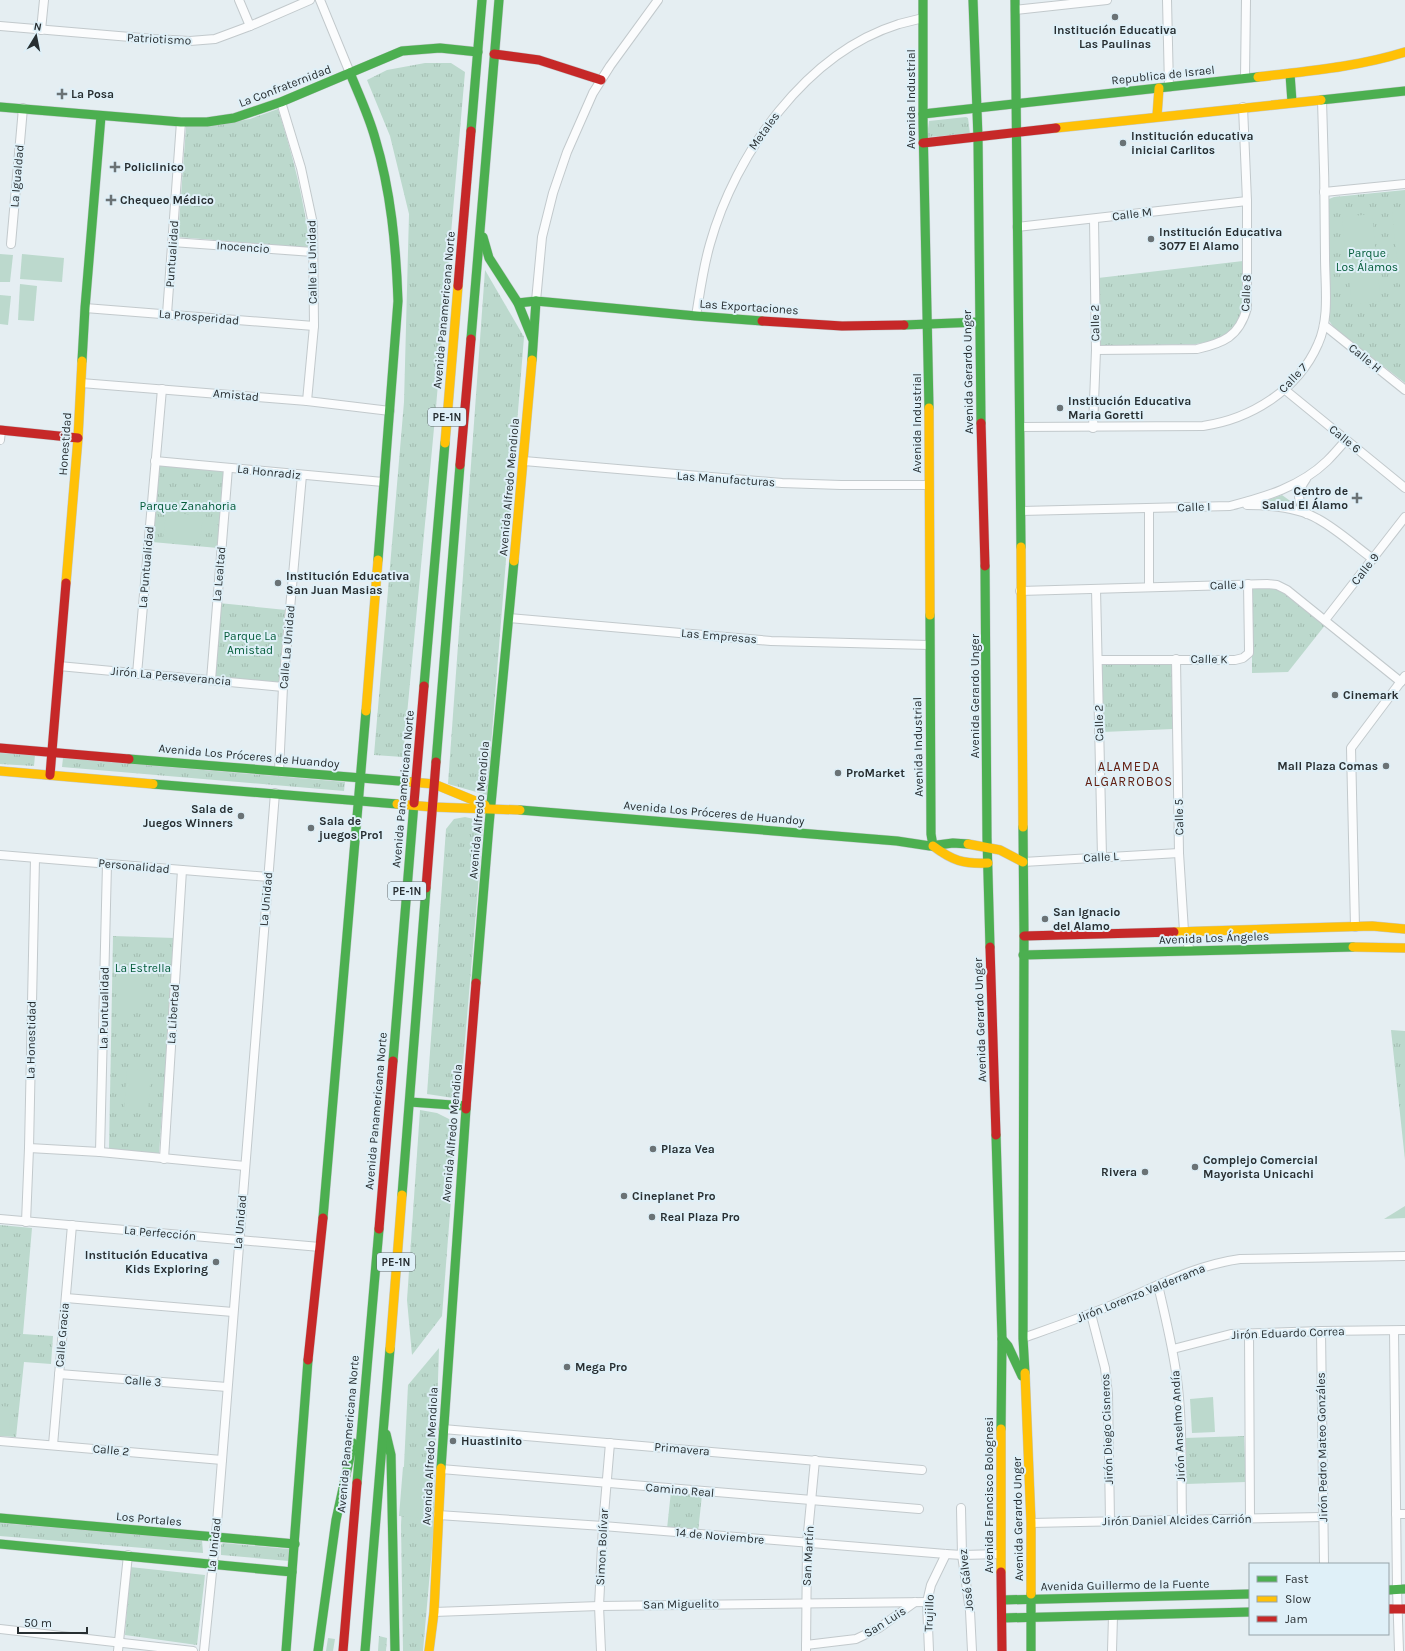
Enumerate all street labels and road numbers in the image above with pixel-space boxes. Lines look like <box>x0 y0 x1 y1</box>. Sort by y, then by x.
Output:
street label: Patriotismo <box>126 30 192 48</box>
street label: Avenida Industrial <box>904 49 918 149</box>
street label: La Confraternidad <box>237 62 333 110</box>
street label: Republica de Israel <box>1111 63 1215 87</box>
street label: Metales <box>746 109 782 153</box>
street label: La Igualdad <box>7 144 27 208</box>
street label: Calle M <box>1111 205 1153 223</box>
street label: Puntualidad <box>163 220 181 288</box>
street label: Calle La Unidad <box>304 220 320 304</box>
street label: Avenida Panamericana Norte <box>430 231 458 389</box>
street label: Inocencio <box>216 238 270 256</box>
street label: Calle 8 <box>1238 274 1254 312</box>
street label: Las Exportaciones <box>699 297 799 317</box>
street label: Calle 2 <box>1088 305 1102 341</box>
street label: La Prosperidad <box>158 307 240 327</box>
street label: Avenida Gerardo Unger <box>960 309 976 434</box>
street label: Calle H <box>1346 341 1384 375</box>
street label: Calle 7 <box>1276 360 1310 396</box>
street label: Avenida Industrial <box>910 373 924 473</box>
street label: Amistad <box>212 386 260 404</box>
road number: PE-1N <box>428 408 466 426</box>
street label: Honestidad <box>56 412 74 476</box>
street label: Avenida Alfredo Mendiola <box>496 417 522 557</box>
street label: Calle 6 <box>1326 422 1364 456</box>
street label: La Honradiz <box>236 462 302 482</box>
street label: Las Manufacturas <box>676 469 776 489</box>
street label: Calle I <box>1177 499 1211 515</box>
street label: La Puntualidad <box>135 525 157 609</box>
street label: La Lealtad <box>210 546 228 602</box>
street label: Calle 9 <box>1348 550 1382 588</box>
street label: Calle J <box>1209 577 1245 593</box>
street label: Calle La Unidad <box>276 604 298 690</box>
street label: Las Empresas <box>680 626 758 646</box>
street label: Avenida Gerardo Unger <box>968 633 982 758</box>
street label: Calle K <box>1190 652 1228 666</box>
street label: Jirón La Perseverancia <box>110 664 232 688</box>
street label: Avenida Industrial <box>910 697 926 797</box>
street label: Calle 2 <box>1092 705 1106 741</box>
street label: Avenida Panamericana Norte <box>389 710 417 868</box>
street label: Avenida Alfredo Mendiola <box>466 740 492 880</box>
street label: Avenida Los Próceres de Huandoy <box>158 741 340 771</box>
street label: Avenida Los Próceres de Huandoy <box>623 798 805 828</box>
street label: Calle 5 <box>1172 798 1186 835</box>
street label: Calle L <box>1083 849 1119 865</box>
street label: Personalidad <box>98 856 170 876</box>
street label: La Unidad <box>257 871 275 927</box>
road number: PE-1N <box>388 882 426 900</box>
street label: Avenida Los Ángeles <box>1159 928 1269 947</box>
street label: Avenida Gerardo Unger <box>971 957 989 1082</box>
street label: La Puntualidad <box>96 967 112 1049</box>
street label: La Libertad <box>164 984 182 1044</box>
street label: La Honestidad <box>23 1001 39 1079</box>
street label: Avenida Panamericana Norte <box>362 1032 390 1190</box>
street label: Avenida Alfredo Mendiola <box>439 1063 465 1203</box>
street label: La Unidad <box>231 1194 249 1250</box>
street label: La Perfección <box>123 1223 197 1243</box>
road number: PE-1N <box>377 1253 415 1271</box>
street label: Jirón Lorenzo Valderrama <box>1075 1261 1207 1325</box>
street label: Calle Gracia <box>52 1302 72 1368</box>
street label: Jirón Eduardo Correa <box>1231 1324 1345 1342</box>
street label: Avenida Panamericana Norte <box>334 1355 362 1513</box>
street label: Jirón Anselmo Andía <box>1168 1370 1188 1482</box>
street label: Jirón Pedro Mateo Gonzáles <box>1314 1372 1330 1522</box>
street label: Calle 3 <box>124 1373 162 1389</box>
street label: Jirón Diego Cisneros <box>1098 1373 1116 1485</box>
street label: Avenida Alfredo Mendiola <box>419 1387 441 1525</box>
street label: Avenida Francisco Bolognesi <box>982 1417 996 1573</box>
street label: Primavera <box>654 1440 710 1458</box>
street label: Calle 2 <box>92 1441 130 1459</box>
street label: Avenida Gerardo Unger <box>1010 1456 1026 1581</box>
street label: Camino Real <box>645 1480 715 1500</box>
street label: Simon Bolívar <box>593 1508 611 1586</box>
street label: Los Portales <box>116 1509 182 1529</box>
street label: Jirón Daniel Alcides Carrión <box>1102 1512 1252 1528</box>
street label: La Unidad <box>204 1517 224 1573</box>
street label: 14 de Noviembre <box>675 1525 765 1547</box>
street label: San Martín <box>799 1525 817 1587</box>
street label: José Gálvez <box>956 1548 976 1612</box>
street label: Avenida Guillermo de la Fuente <box>1040 1577 1210 1593</box>
street label: Trujillo <box>921 1594 937 1632</box>
street label: San Miguelito <box>643 1596 719 1612</box>
street label: San Luis <box>861 1604 909 1640</box>

